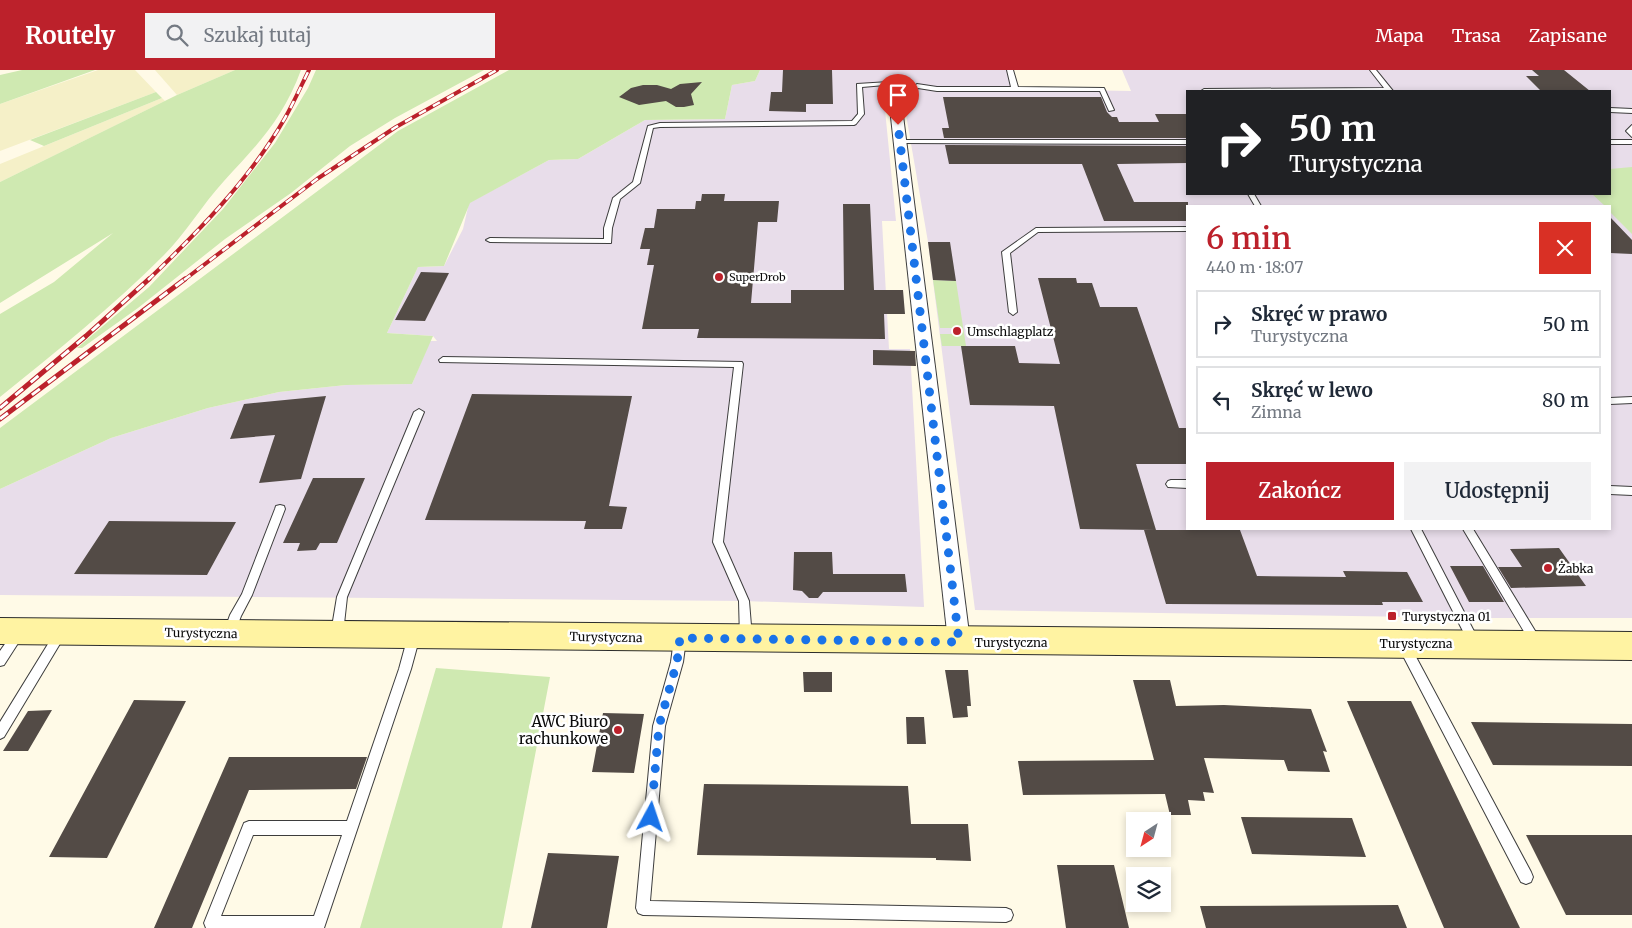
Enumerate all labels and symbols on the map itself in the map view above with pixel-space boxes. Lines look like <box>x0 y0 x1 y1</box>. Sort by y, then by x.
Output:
pin <box>877 74 919 125</box>
place label: SuperDrob <box>729 270 786 284</box>
marker: SuperDrob <box>713 271 725 283</box>
place label: Umschlagplatz <box>967 324 1054 339</box>
marker: Umschlagplatz <box>951 325 963 337</box>
place label: Żabka <box>1558 561 1594 576</box>
marker: Żabka <box>1542 562 1554 574</box>
place label: Turystyczna 01 <box>1402 609 1491 624</box>
marker: Turystyczna 01 <box>1386 610 1398 622</box>
street label: Turystyczna <box>164 625 238 641</box>
street label: Turystyczna <box>569 629 643 645</box>
street label: Turystyczna <box>975 635 1048 650</box>
street label: Turystyczna <box>1380 636 1453 651</box>
place label: AWC Biuro rachunkowe <box>519 712 608 748</box>
marker: AWC Biuro rachunkowe <box>612 724 624 736</box>
position arrow <box>624 790 676 842</box>
north arrow <box>1126 812 1171 858</box>

